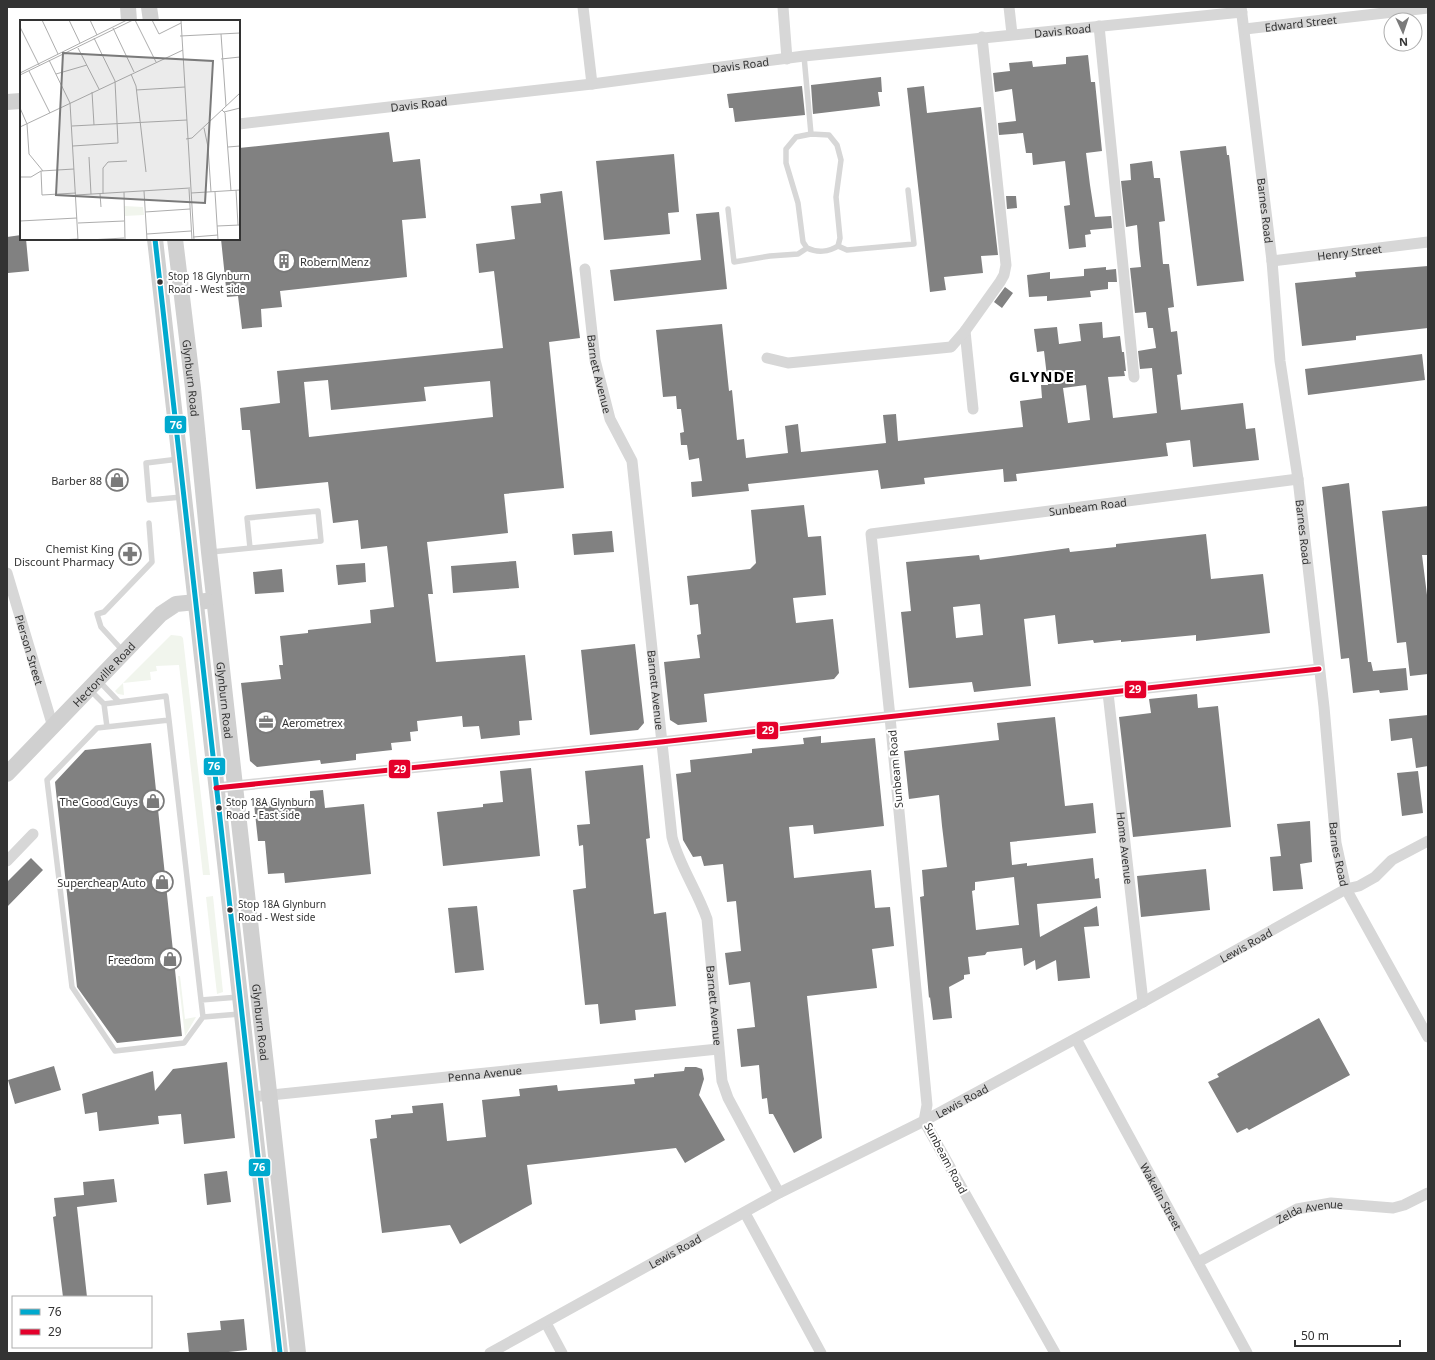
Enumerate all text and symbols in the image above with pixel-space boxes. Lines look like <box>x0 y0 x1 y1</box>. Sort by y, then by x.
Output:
street label: Edward Street <box>1264 11 1338 34</box>
north arrow <box>1383 12 1423 52</box>
inset map <box>20 20 240 240</box>
street label: Davis Road <box>1033 20 1092 40</box>
text: N <box>1399 35 1408 50</box>
street label: Davis Road <box>711 53 770 76</box>
street label: Davis Road <box>390 93 448 114</box>
street label: Barnes Road <box>1254 177 1277 244</box>
street label: Henry Street <box>1316 240 1383 263</box>
building icon: Robern Menz <box>271 248 297 274</box>
place label: Robern Menz <box>300 254 369 269</box>
place label: Stop 18 Glynburn Road - West side <box>168 269 250 296</box>
marker: Stop 18 Glynburn Road - West side <box>155 277 165 287</box>
street label: Barnett Avenue <box>585 334 616 415</box>
street label: Glynburn Road <box>180 339 203 417</box>
district label: GLYNDE <box>1009 366 1075 386</box>
line badge: 76 <box>164 415 187 434</box>
text: 76 <box>170 417 182 432</box>
shop icon: Barber 88 <box>104 467 130 493</box>
place label: Barber 88 <box>51 473 102 488</box>
street label: Sunbeam Road <box>1048 494 1128 519</box>
street label: Barnes Road <box>1293 499 1315 565</box>
place label: Chemist King Discount Pharmacy <box>14 541 114 569</box>
pharmacy icon: Chemist King Discount Pharmacy <box>117 541 143 567</box>
street label: Pierson Street <box>12 613 47 687</box>
street label: Hectorville Road <box>69 638 138 709</box>
street label: Barnett Avenue <box>645 649 668 731</box>
street label: Glynburn Road <box>214 661 237 740</box>
line badge: 29 <box>1124 680 1147 699</box>
text: 29 <box>1129 681 1141 696</box>
office icon: Aerometrex <box>253 709 279 735</box>
place label: Aerometrex <box>282 715 343 730</box>
line badge: 29 <box>756 721 779 740</box>
text: 29 <box>762 722 774 737</box>
street label: Sunbeam Road <box>884 729 906 809</box>
line badge: 76 <box>203 757 226 776</box>
text: 76 <box>208 758 220 773</box>
line badge: 29 <box>388 759 411 779</box>
text: 29 <box>394 761 406 776</box>
shop icon: The Good Guys <box>140 788 166 814</box>
place label: The Good Guys <box>59 794 138 809</box>
place label: Stop 18A Glynburn Road - East side <box>226 795 314 822</box>
marker: Stop 18A Glynburn Road - East side <box>214 803 224 813</box>
street label: Home Avenue <box>1114 811 1137 885</box>
street label: Barnes Road <box>1327 821 1353 888</box>
shop icon: Supercheap Auto <box>149 869 175 895</box>
place label: Supercheap Auto <box>57 875 146 890</box>
place label: Stop 18A Glynburn Road - West side <box>238 897 326 924</box>
marker: Stop 18A Glynburn Road - West side <box>225 905 235 915</box>
street label: Lewis Road <box>1217 924 1275 965</box>
shop icon: Freedom <box>157 946 183 972</box>
place label: Freedom <box>108 952 154 967</box>
street label: Barnett Avenue <box>704 965 726 1046</box>
street label: Glynburn Road <box>250 983 273 1062</box>
street label: Penna Avenue <box>447 1062 522 1084</box>
street label: Lewis Road <box>933 1080 991 1121</box>
street label: Sunbeam Road <box>921 1120 971 1196</box>
line badge: 76 <box>248 1158 271 1177</box>
text: 76 <box>253 1159 265 1174</box>
street label: Wakelin Street <box>1137 1160 1186 1232</box>
street label: Zelda Avenue <box>1273 1195 1344 1227</box>
street label: Lewis Road <box>646 1230 704 1271</box>
legend <box>12 1296 152 1348</box>
text: 76 <box>48 1303 62 1320</box>
scale bar <box>1295 1322 1400 1348</box>
text: 29 <box>48 1323 62 1340</box>
text: 50 m <box>1301 1327 1329 1344</box>

